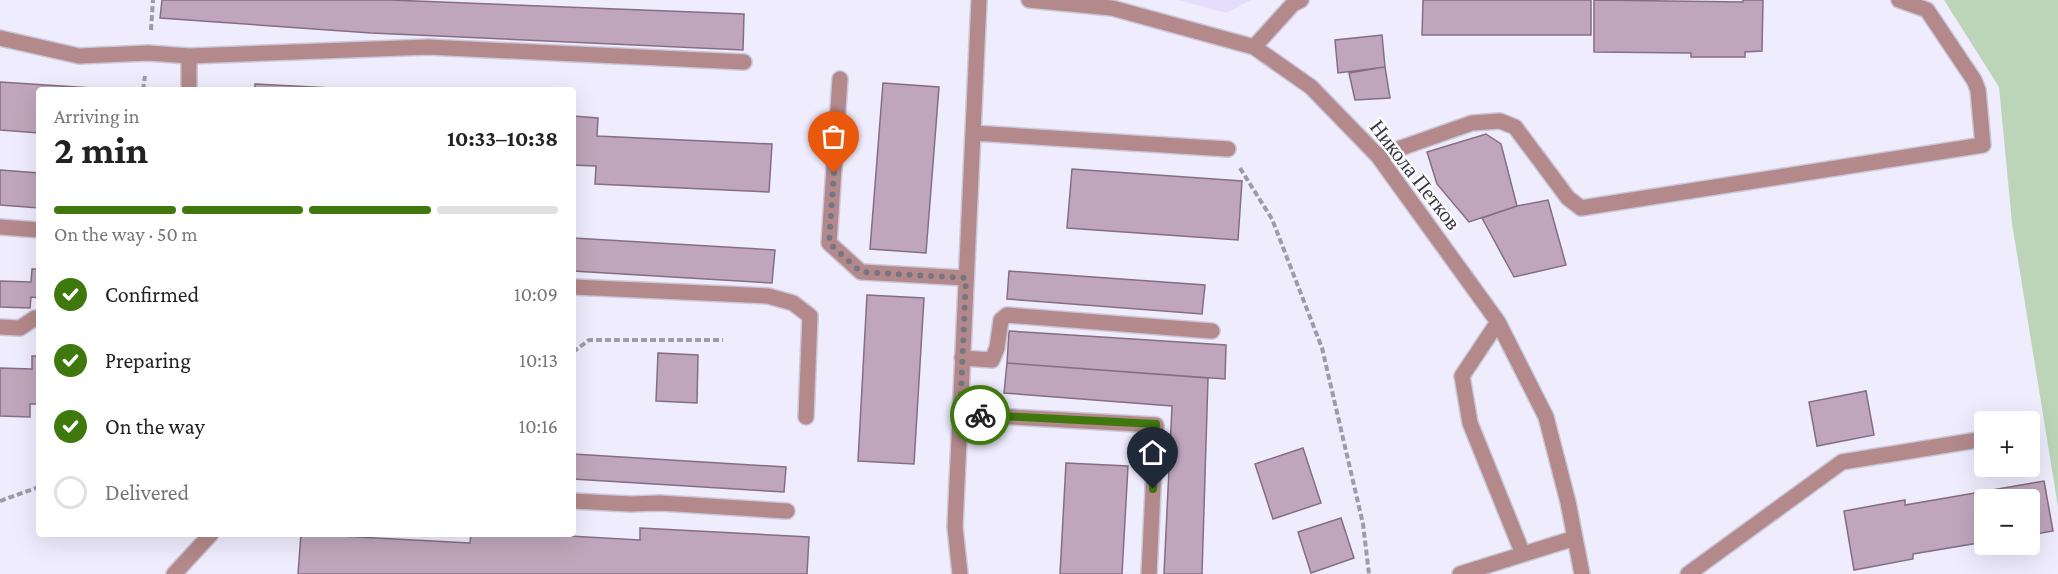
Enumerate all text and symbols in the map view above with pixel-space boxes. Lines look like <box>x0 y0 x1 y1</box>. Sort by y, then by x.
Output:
text: Arriving in <box>54 105 139 127</box>
pin <box>808 111 859 173</box>
street label: Никола Петков <box>1365 115 1465 235</box>
icon: bag <box>817 120 850 153</box>
text: 10:33–10:38 <box>447 126 558 151</box>
text: 2 min <box>54 128 148 171</box>
text: On the way · 50 m <box>54 223 198 245</box>
icon: check <box>54 278 87 311</box>
text: Confirmed <box>105 282 199 307</box>
text: 10:09 <box>514 283 558 305</box>
icon: check <box>54 344 87 377</box>
text: Preparing <box>105 348 191 373</box>
text: 10:13 <box>519 349 558 371</box>
courier <box>950 385 1010 445</box>
icon: bike <box>964 399 997 432</box>
icon: check <box>54 410 87 443</box>
map controls <box>1974 411 2040 555</box>
button: + <box>1974 411 2040 477</box>
text: On the way <box>105 414 205 439</box>
text: 10:16 <box>519 415 558 437</box>
pin <box>1127 427 1178 489</box>
icon: home <box>1136 436 1169 469</box>
text: Delivered <box>105 480 189 505</box>
button: − <box>1974 489 2040 555</box>

